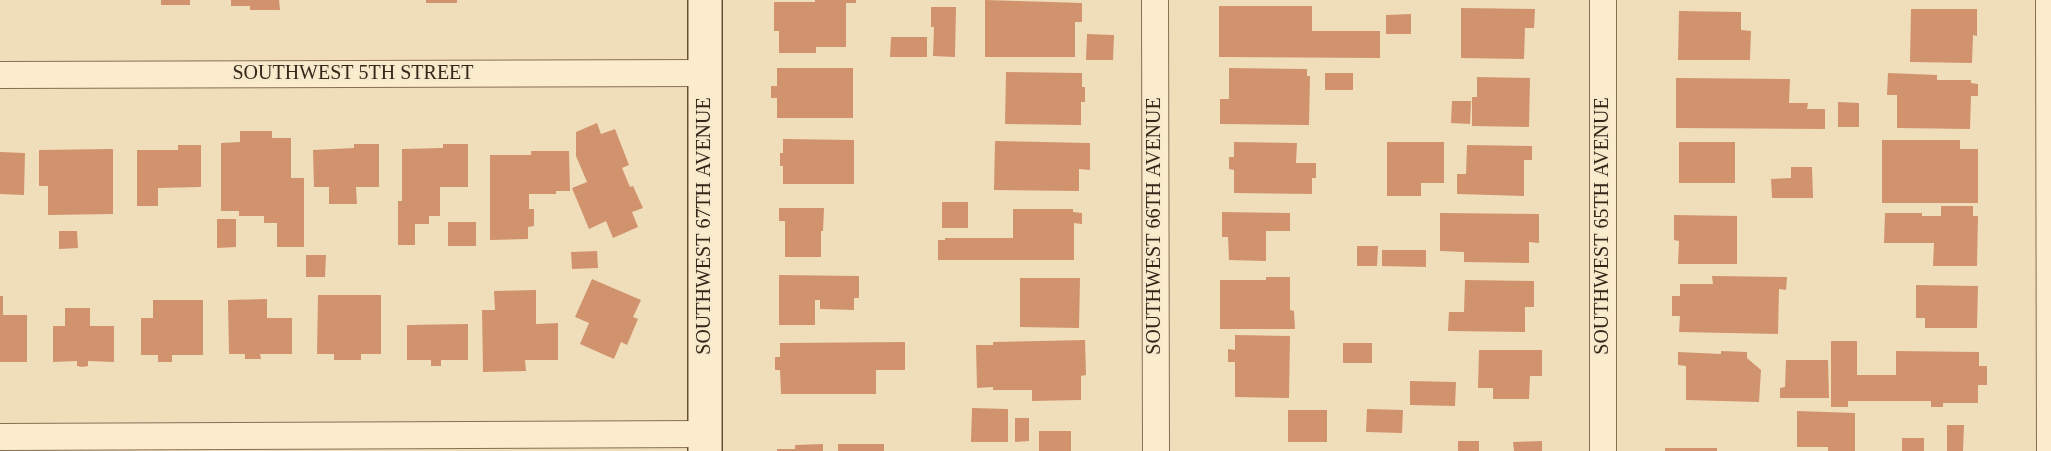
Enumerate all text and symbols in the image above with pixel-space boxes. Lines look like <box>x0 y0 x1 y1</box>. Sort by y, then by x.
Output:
street label: SOUTHWEST 5TH STREET <box>232 62 474 86</box>
street label: SOUTHWEST 67TH AVENUE <box>693 97 717 355</box>
street label: SOUTHWEST 66TH AVENUE <box>1143 97 1167 355</box>
street label: SOUTHWEST 65TH AVENUE <box>1591 97 1615 355</box>

